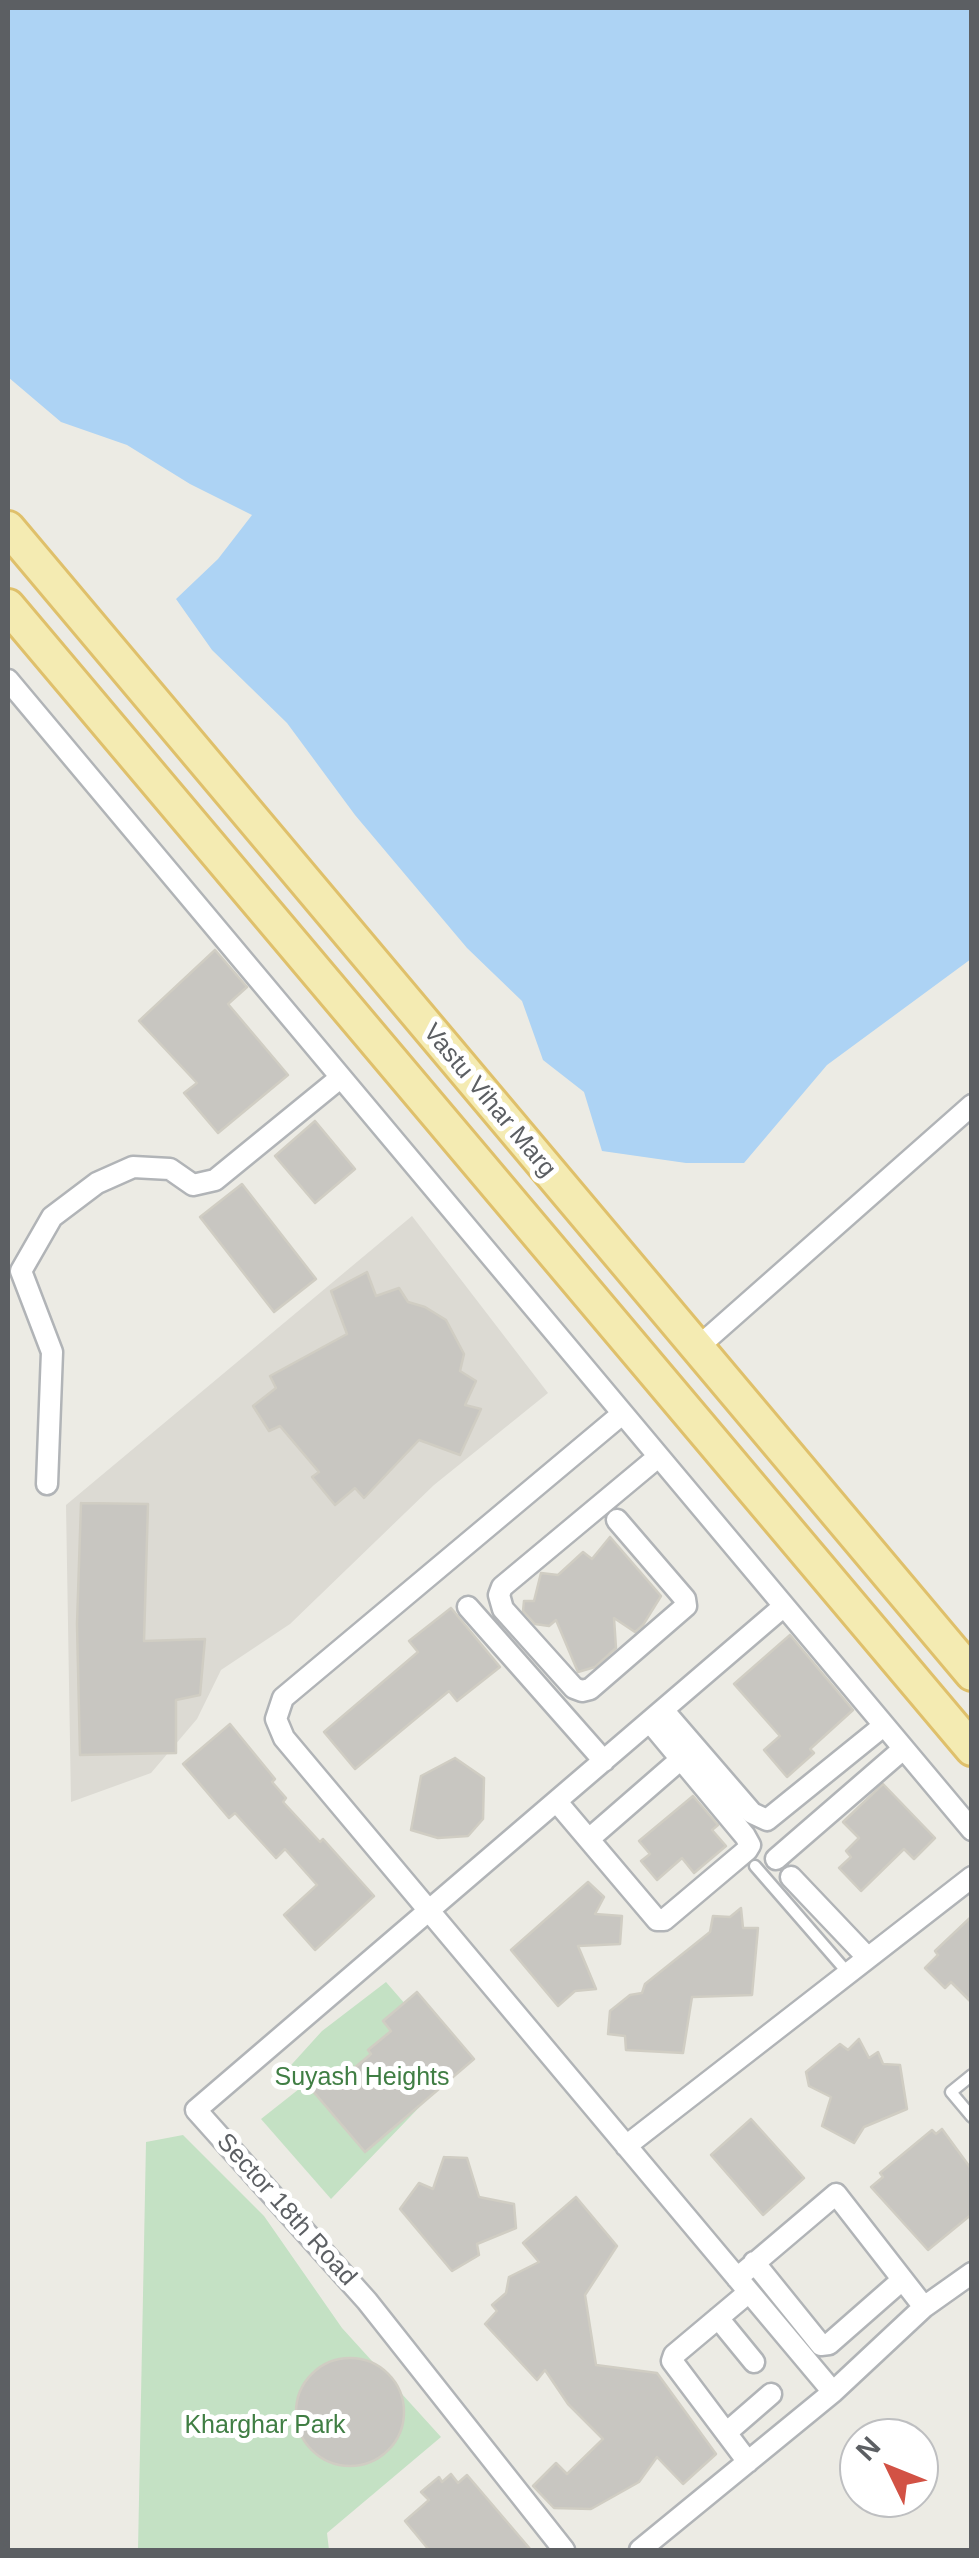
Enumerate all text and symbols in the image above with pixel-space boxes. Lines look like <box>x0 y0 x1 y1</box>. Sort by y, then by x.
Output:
street label: Vastu Vihar Marg <box>416 1018 562 1184</box>
park label: Suyash Heights <box>274 2063 450 2093</box>
street label: Sector 18th Road <box>210 2128 362 2292</box>
park label: Kharghar Park <box>184 2411 346 2441</box>
north arrow <box>839 2418 939 2518</box>
text: N <box>850 2431 886 2467</box>

